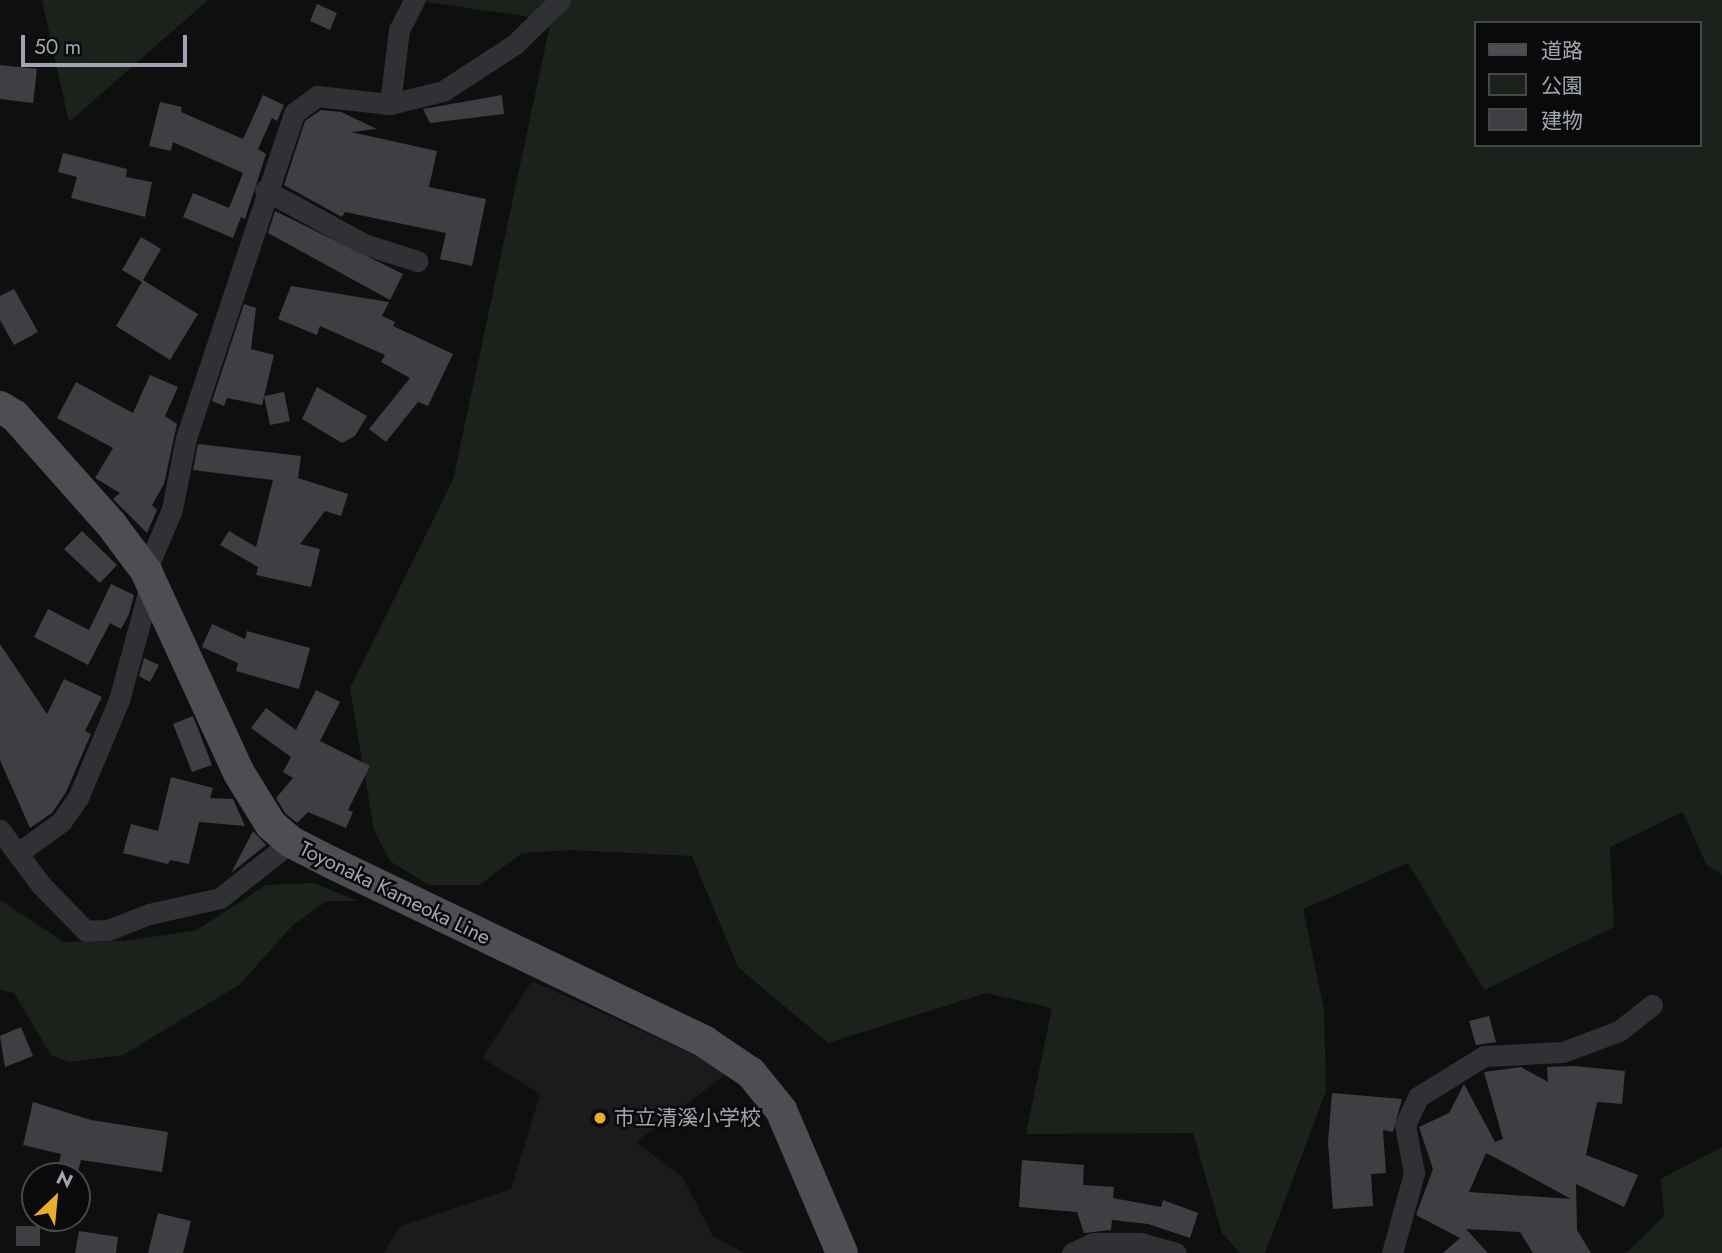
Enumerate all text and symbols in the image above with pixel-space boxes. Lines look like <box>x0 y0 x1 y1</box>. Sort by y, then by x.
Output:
scale bar <box>24 21 191 65</box>
legend <box>1474 21 1701 147</box>
text: 50 m <box>34 32 81 62</box>
text: 道路 <box>1541 36 1583 66</box>
text: 公園 <box>1541 71 1583 101</box>
text: 建物 <box>1541 106 1583 136</box>
street label: Toyonaka Kameoka Line <box>296 836 494 950</box>
place label: 市立清溪小学校 <box>614 1105 761 1131</box>
marker: 市立清溪小学校 <box>592 1110 608 1126</box>
north arrow <box>21 1162 91 1232</box>
text: N <box>52 1164 77 1195</box>

